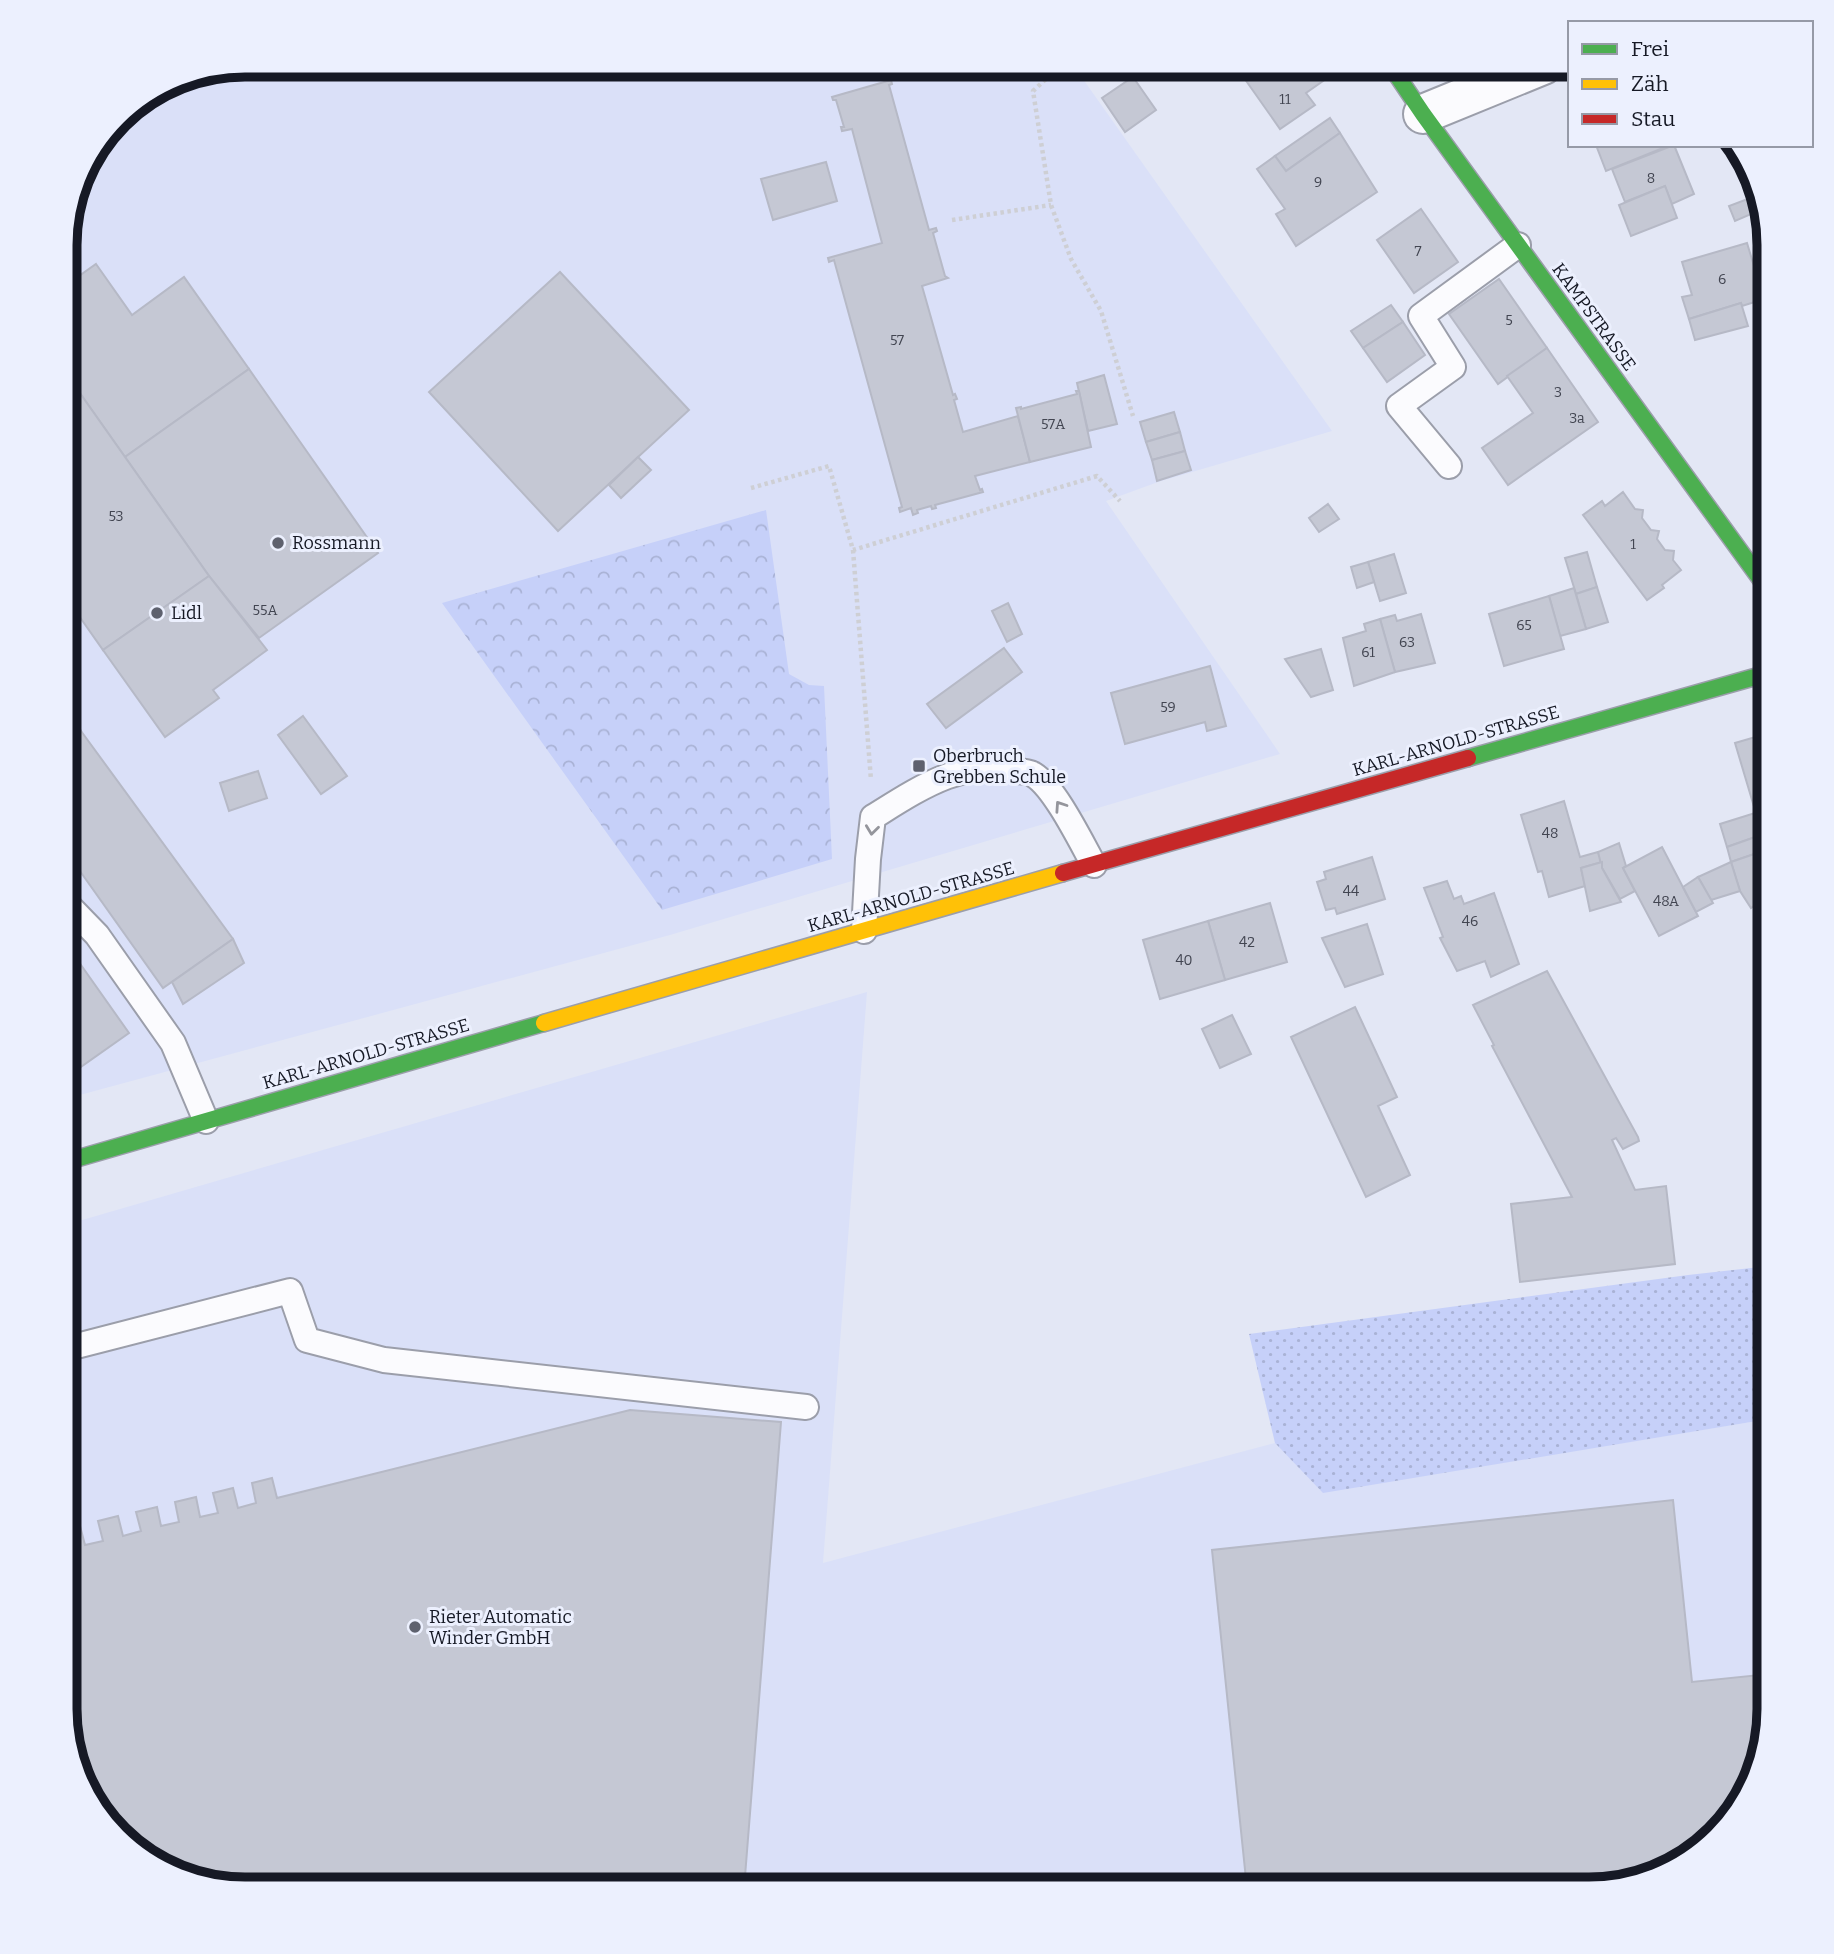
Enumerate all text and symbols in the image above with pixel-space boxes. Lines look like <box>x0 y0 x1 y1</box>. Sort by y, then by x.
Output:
legend <box>1568 21 1813 147</box>
text: Frei <box>1631 36 1669 62</box>
text: Zäh <box>1631 71 1669 97</box>
house number: 11 <box>1279 91 1291 108</box>
text: Stau <box>1631 106 1675 132</box>
house number: 8 <box>1647 170 1655 187</box>
house number: 9 <box>1314 174 1322 191</box>
house number: 7 <box>1414 243 1422 260</box>
street label: KAMPSTRASSE <box>1547 259 1641 375</box>
house number: 6 <box>1718 271 1726 288</box>
house number: 5 <box>1505 312 1513 329</box>
house number: 57 <box>890 332 904 349</box>
house number: 3 <box>1554 384 1562 401</box>
house number: 3a <box>1569 410 1585 427</box>
house number: 57A <box>1041 416 1065 433</box>
house number: 53 <box>108 508 124 525</box>
place label: Rossmann <box>292 532 381 554</box>
marker: Rossmann <box>270 535 286 551</box>
house number: 1 <box>1630 536 1636 553</box>
place label: Lidl <box>171 602 202 624</box>
house number: 55A <box>253 602 278 619</box>
marker: Lidl <box>149 605 165 621</box>
house number: 65 <box>1516 617 1532 634</box>
house number: 63 <box>1399 634 1415 651</box>
house number: 61 <box>1361 644 1375 661</box>
house number: 59 <box>1160 699 1176 716</box>
street label: KARL-ARNOLD-STRASSE <box>1350 701 1562 781</box>
place label: Oberbruch Grebben Schule <box>933 745 1066 788</box>
marker: Oberbruch Grebben Schule <box>911 758 927 774</box>
one-way arrow <box>1056 801 1068 814</box>
one-way arrow <box>864 824 879 835</box>
house number: 48 <box>1542 825 1558 842</box>
street label: KARL-ARNOLD-STRASSE <box>805 857 1017 937</box>
house number: 44 <box>1343 883 1359 900</box>
house number: 48A <box>1653 893 1679 910</box>
house number: 46 <box>1462 913 1478 930</box>
house number: 42 <box>1239 934 1255 951</box>
house number: 40 <box>1175 952 1193 969</box>
street label: KARL-ARNOLD-STRASSE <box>260 1014 472 1094</box>
place label: Rieter Automatic Winder GmbH <box>429 1606 572 1649</box>
marker: Rieter Automatic Winder GmbH <box>407 1619 423 1635</box>

